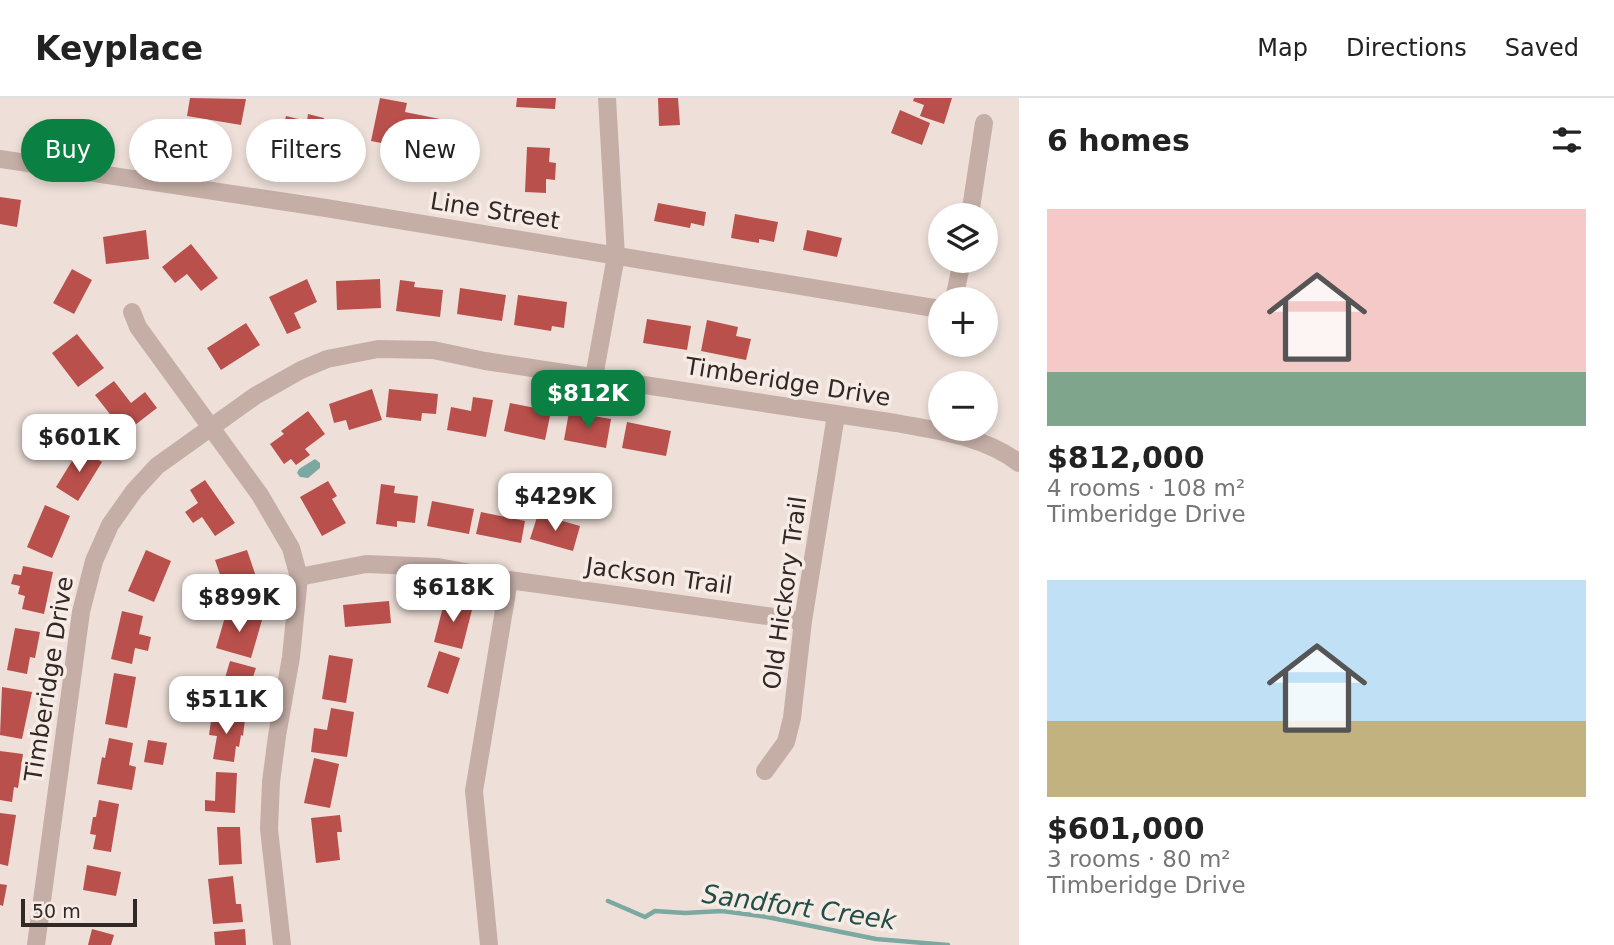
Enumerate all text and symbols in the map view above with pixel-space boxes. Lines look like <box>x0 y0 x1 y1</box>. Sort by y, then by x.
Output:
text: Keyplace <box>35 29 203 68</box>
text: Map <box>1257 34 1308 62</box>
text: Directions <box>1346 34 1467 62</box>
text: Saved <box>1505 34 1579 62</box>
chip: Buy <box>21 119 115 182</box>
chip: Rent <box>129 119 232 182</box>
chip: Filters <box>246 119 366 182</box>
chip: New <box>380 119 480 182</box>
icon: filters <box>1548 121 1586 159</box>
text: 6 homes <box>1047 123 1190 158</box>
street label: Line Street <box>428 187 562 235</box>
map controls <box>928 203 998 441</box>
button: layers <box>928 203 998 273</box>
icon: home <box>1254 254 1380 380</box>
button: + <box>928 287 998 357</box>
street label: Timberidge Drive <box>682 352 893 412</box>
pin: $812K <box>539 370 637 430</box>
button: − <box>928 371 998 441</box>
text: $812K <box>547 380 629 406</box>
pin: $601K <box>30 414 128 474</box>
text: $601K <box>38 424 120 450</box>
text: $812,000 <box>1047 440 1205 475</box>
pin: $429K <box>506 474 604 533</box>
text: 4 rooms · 108 m² <box>1047 475 1245 501</box>
text: $429K <box>514 483 596 509</box>
street label: Old Hickory Trail <box>758 495 812 691</box>
text: Timberidge Drive <box>1047 501 1246 527</box>
street label: Jackson Trail <box>582 552 734 600</box>
pin: $618K <box>404 564 502 624</box>
street label: Timberidge Drive <box>19 574 79 785</box>
pin: $899K <box>190 574 288 634</box>
text: $618K <box>412 574 494 600</box>
text: $899K <box>198 584 280 610</box>
icon: home <box>1254 625 1380 751</box>
pin: $511K <box>177 676 275 736</box>
text: $511K <box>185 686 267 712</box>
text: $601,000 <box>1047 811 1205 846</box>
text: 3 rooms · 80 m² <box>1047 846 1231 872</box>
text: Timberidge Drive <box>1047 872 1246 898</box>
water label: Sandfort Creek <box>700 879 899 936</box>
scale bar <box>21 896 136 928</box>
text: 50 m <box>32 900 81 922</box>

